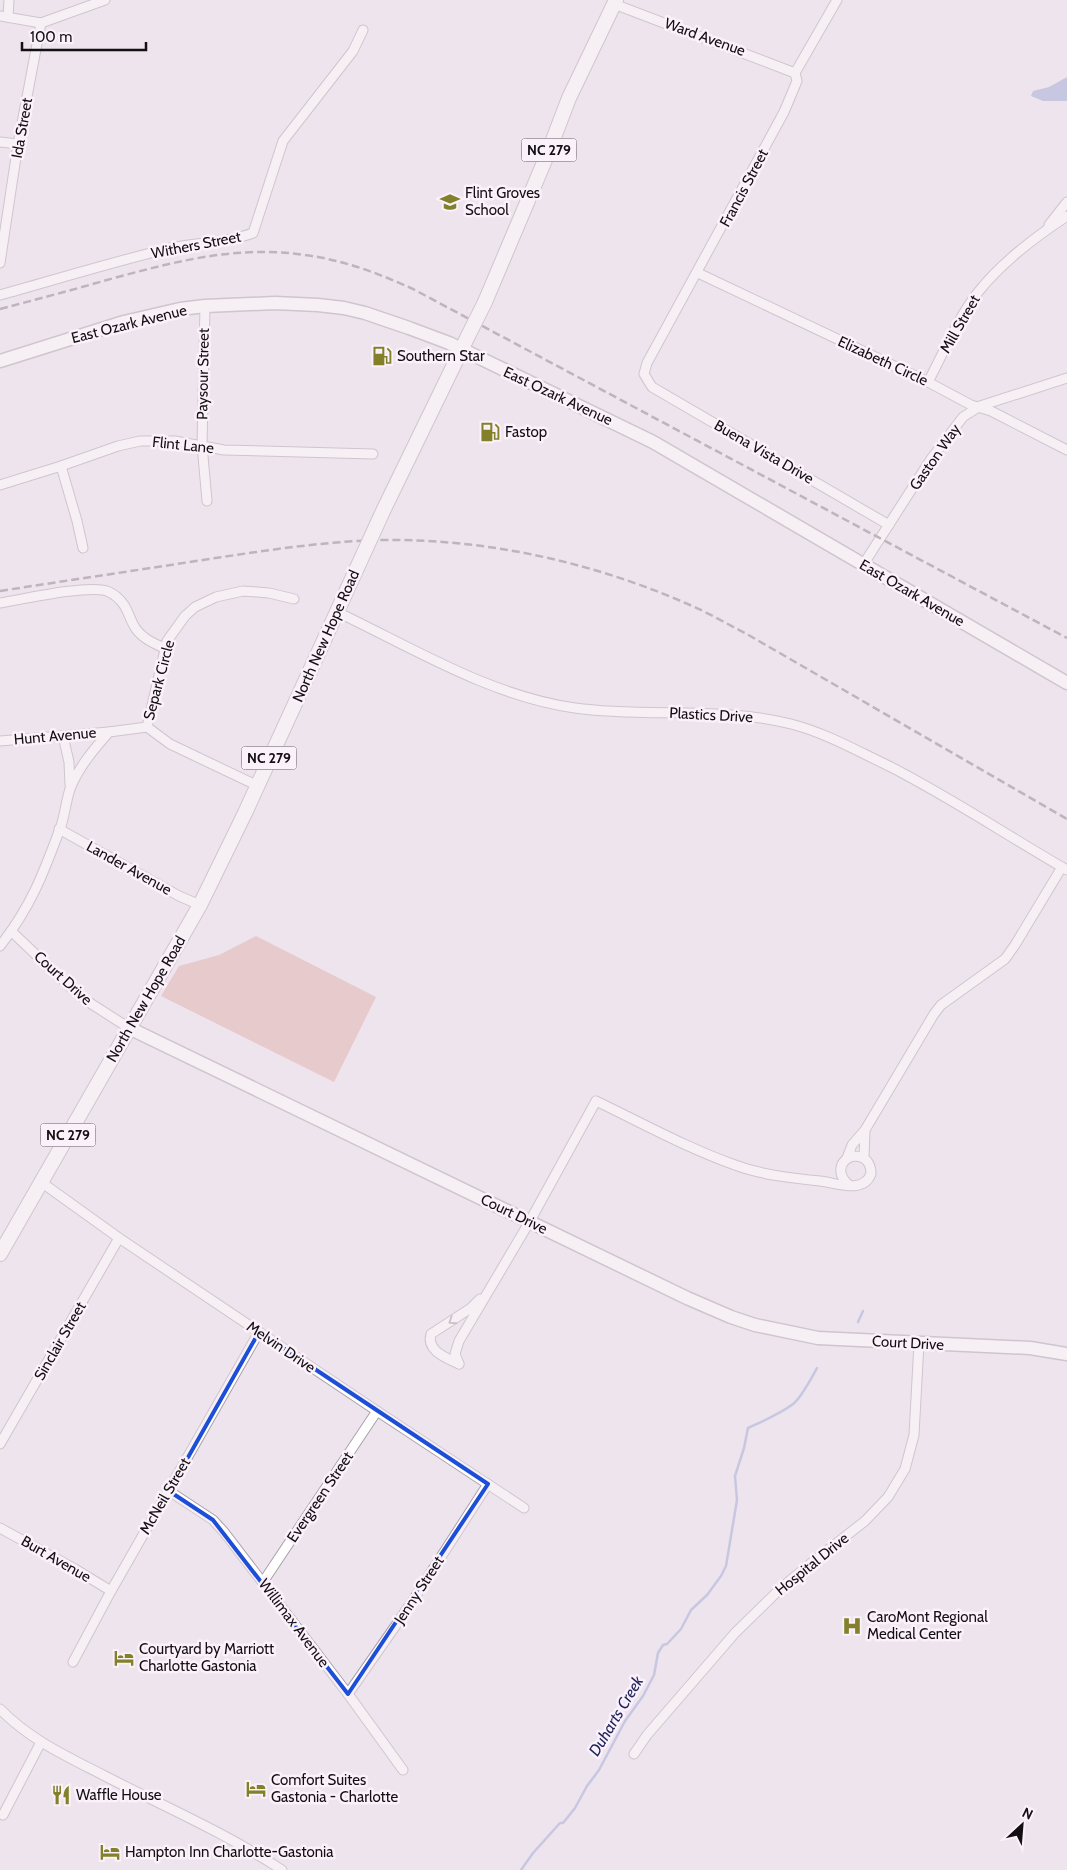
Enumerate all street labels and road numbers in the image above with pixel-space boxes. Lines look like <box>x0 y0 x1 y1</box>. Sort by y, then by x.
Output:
street label: Ward Avenue <box>662 14 748 60</box>
street label: Ida Street <box>8 96 36 160</box>
road number: NC 279 <box>522 138 576 162</box>
street label: Francis Street <box>716 146 772 230</box>
street label: Withers Street <box>150 227 242 263</box>
street label: Mill Street <box>936 292 984 356</box>
street label: East Ozark Avenue <box>69 301 189 347</box>
street label: Paysour Street <box>193 328 213 420</box>
street label: Elizabeth Circle <box>835 332 931 390</box>
street label: East Ozark Avenue <box>501 363 616 429</box>
street label: Buena Vista Drive <box>711 416 817 488</box>
street label: Gaston Way <box>906 420 965 494</box>
street label: Flint Lane <box>151 433 215 457</box>
street label: East Ozark Avenue <box>856 556 968 631</box>
street label: North New Hope Road <box>289 567 363 705</box>
street label: Separk Circle <box>140 638 178 722</box>
street label: Plastics Drive <box>669 704 754 726</box>
street label: Hunt Avenue <box>13 723 97 749</box>
road number: NC 279 <box>242 746 296 770</box>
street label: Lander Avenue <box>83 837 175 899</box>
street label: North New Hope Road <box>103 933 189 1065</box>
street label: Court Drive <box>30 947 96 1009</box>
road number: NC 279 <box>40 1124 96 1146</box>
street label: Court Drive <box>478 1190 551 1238</box>
street label: Sinclair Street <box>30 1299 90 1383</box>
street label: Melvin Drive <box>243 1317 319 1377</box>
street label: Court Drive <box>872 1332 945 1354</box>
street label: Evergreen Street <box>283 1448 357 1546</box>
street label: McNeil Street <box>136 1455 194 1537</box>
street label: Hospital Drive <box>772 1529 853 1599</box>
street label: Burt Avenue <box>18 1532 94 1586</box>
street label: Jenny Street <box>390 1553 448 1628</box>
street label: Willimax Avenue <box>255 1575 333 1671</box>

